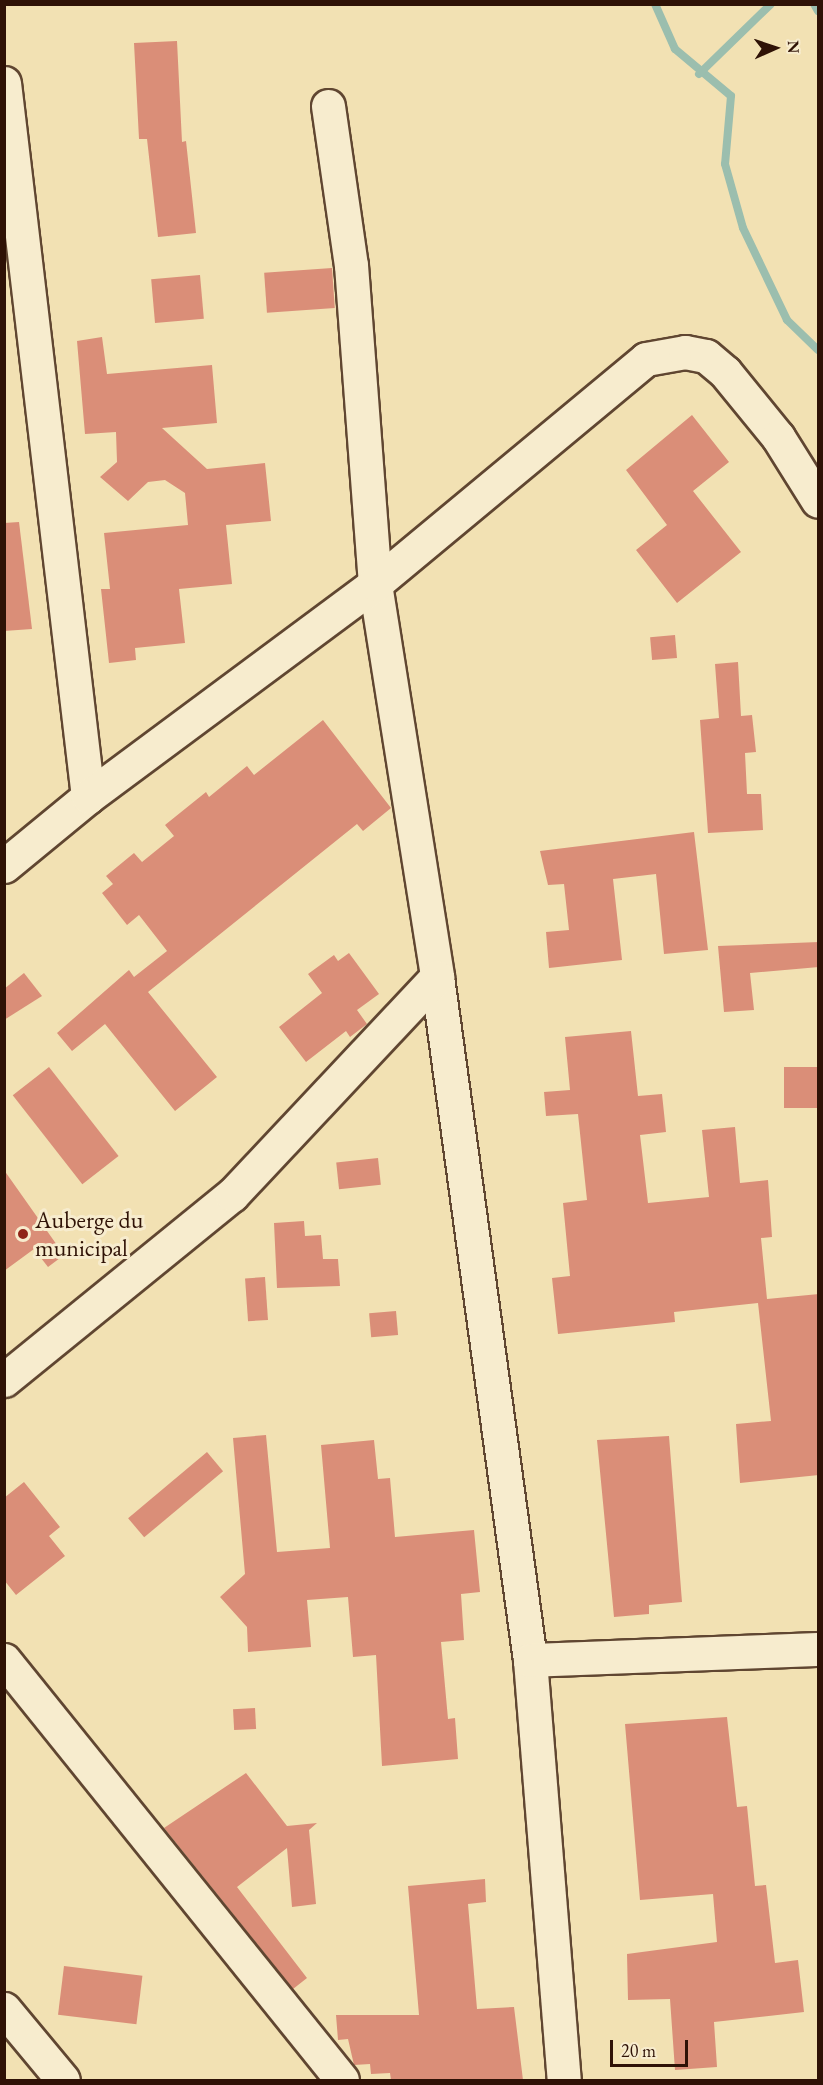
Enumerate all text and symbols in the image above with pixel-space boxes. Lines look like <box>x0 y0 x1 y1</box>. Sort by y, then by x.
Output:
north arrow <box>745 18 805 78</box>
text: N <box>783 40 804 54</box>
place label: Auberge du municipal <box>35 1206 143 1262</box>
marker: Auberge du municipal <box>16 1227 30 1241</box>
scale bar <box>613 2028 691 2066</box>
text: 20 m <box>621 2039 656 2062</box>

